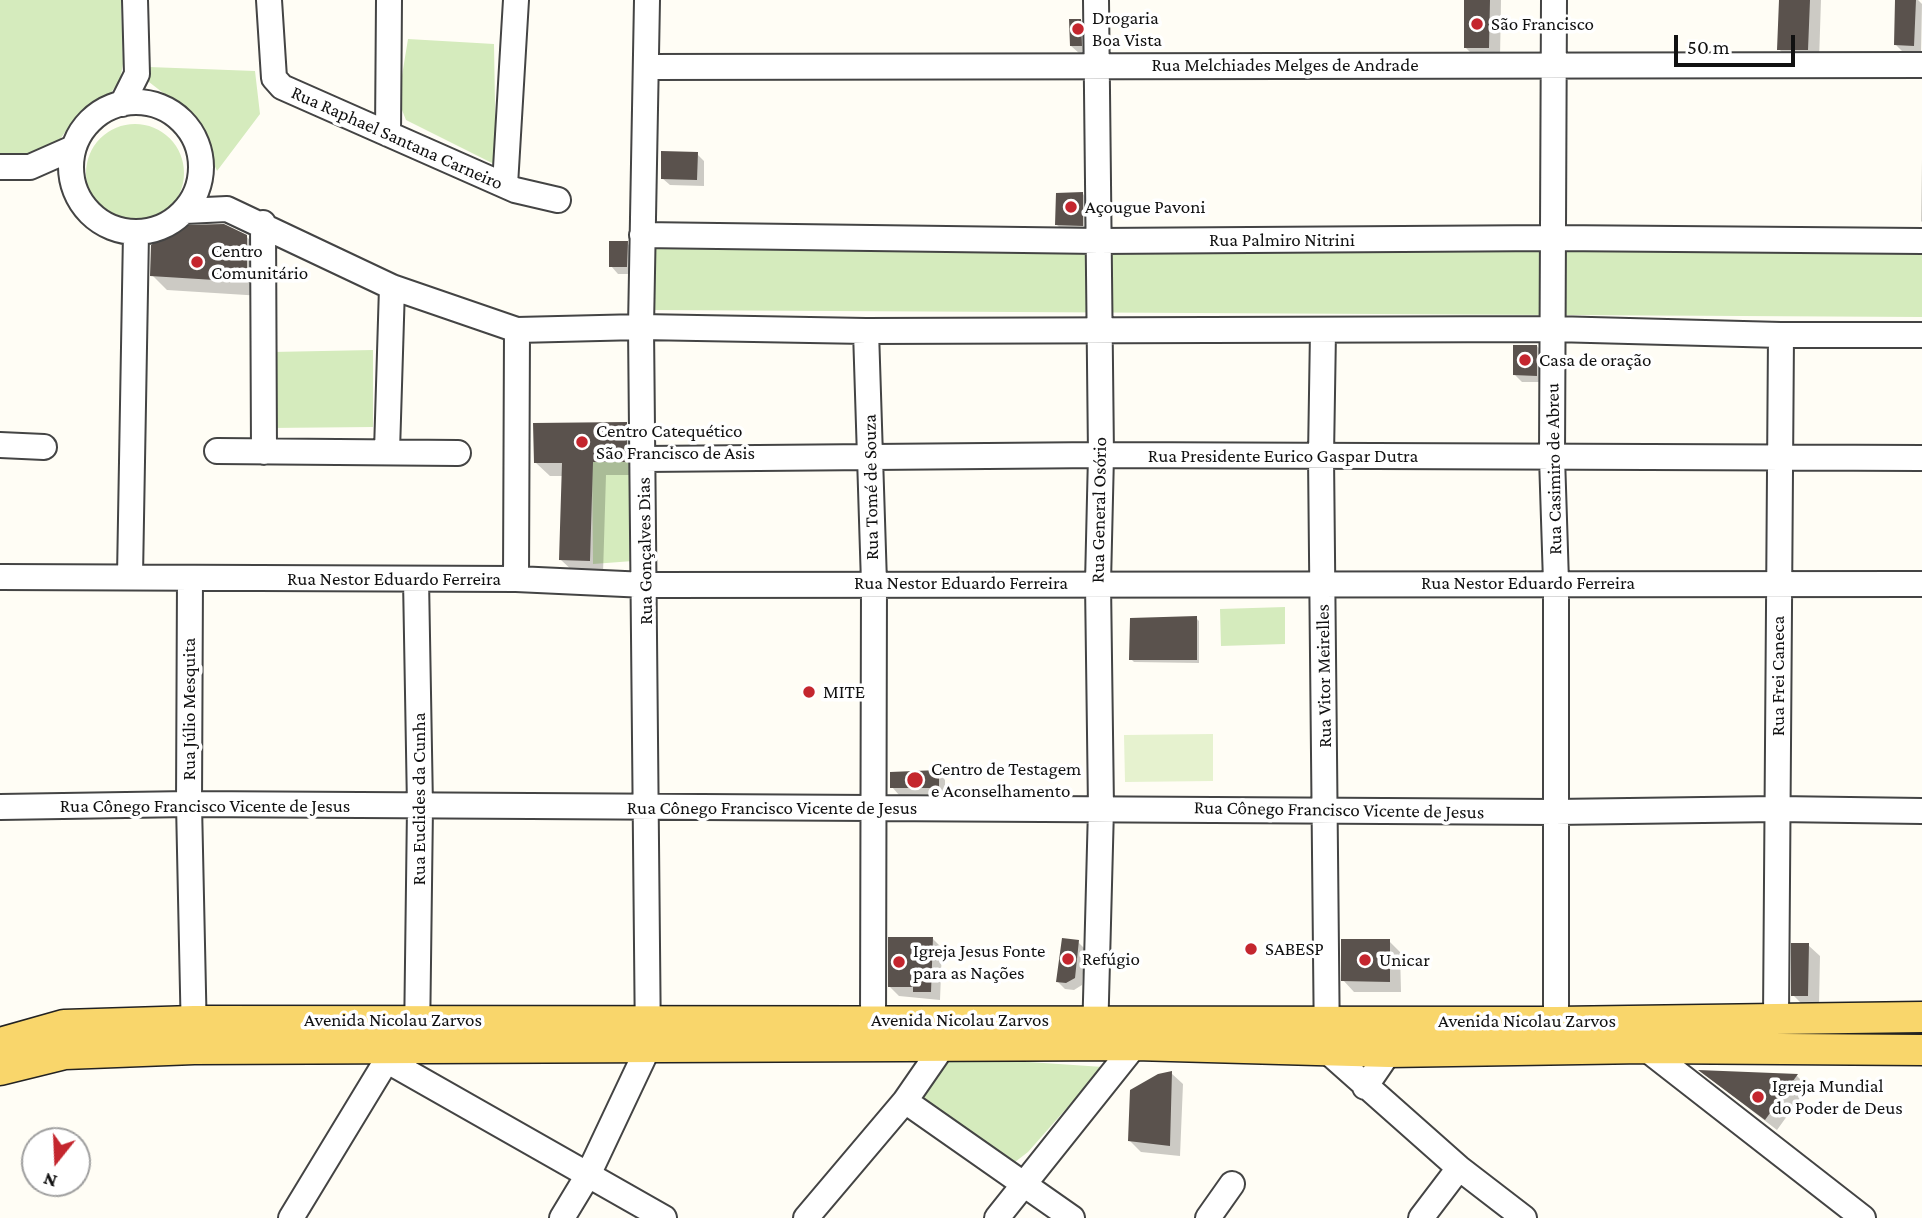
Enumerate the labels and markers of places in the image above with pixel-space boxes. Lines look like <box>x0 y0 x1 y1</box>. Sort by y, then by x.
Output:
place label: Drogaria Boa Vista <box>1092 7 1162 51</box>
place label: São Francisco <box>1491 13 1594 35</box>
marker: São Francisco <box>1469 16 1485 32</box>
marker: Drogaria Boa Vista <box>1070 21 1086 37</box>
place label: Açougue Pavoni <box>1085 196 1205 218</box>
marker: Açougue Pavoni <box>1063 199 1079 215</box>
place label: Centro Comunitário <box>211 240 308 284</box>
marker: Centro Comunitário <box>189 254 205 270</box>
place label: Casa de oração <box>1539 349 1651 371</box>
marker: Casa de oração <box>1517 352 1533 368</box>
place label: Centro Catequético São Francisco de Asis <box>596 420 755 464</box>
marker: Centro Catequético São Francisco de Asis <box>574 434 590 450</box>
place label: MITE <box>823 681 865 703</box>
marker: MITE <box>801 684 817 700</box>
place label: Centro de Testagem e Aconselhamento <box>931 758 1081 802</box>
marker: Centro de Testagem e Aconselhamento <box>905 770 925 790</box>
place label: SABESP <box>1265 938 1324 960</box>
place label: Igreja Jesus Fonte para as Nações <box>913 940 1045 984</box>
marker: SABESP <box>1243 941 1259 957</box>
place label: Refúgio <box>1082 948 1140 970</box>
place label: Unicar <box>1379 949 1430 971</box>
marker: Refúgio <box>1060 951 1076 967</box>
marker: Unicar <box>1357 952 1373 968</box>
marker: Igreja Jesus Fonte para as Nações <box>891 954 907 970</box>
place label: Igreja Mundial do Poder de Deus <box>1772 1075 1903 1119</box>
marker: Igreja Mundial do Poder de Deus <box>1750 1089 1766 1105</box>

